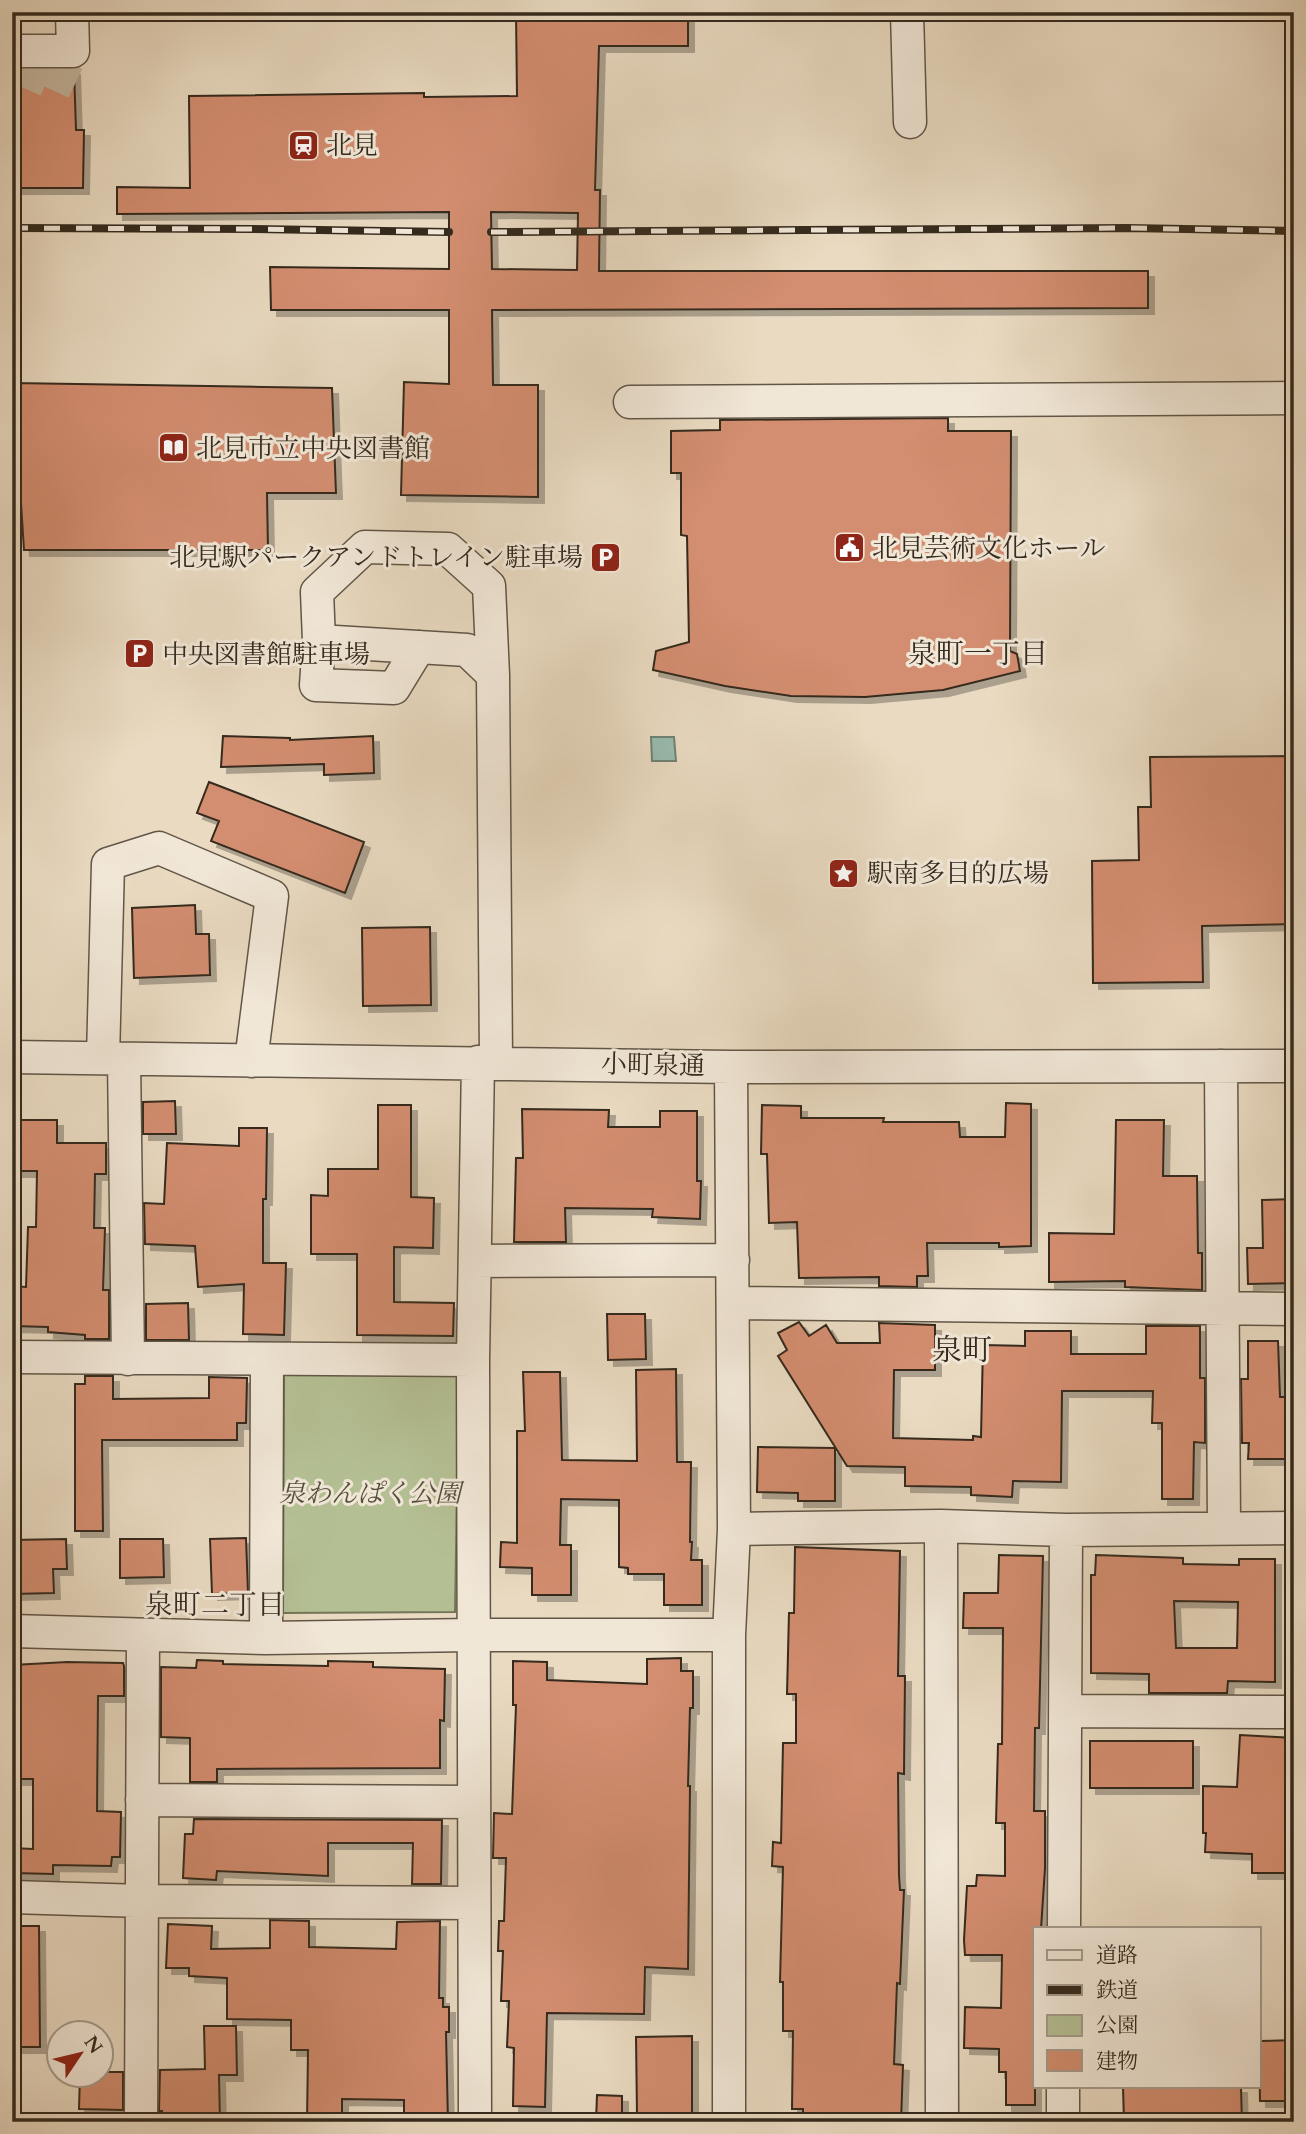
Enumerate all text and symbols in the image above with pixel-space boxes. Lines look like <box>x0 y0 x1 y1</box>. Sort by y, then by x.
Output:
station icon: 北見 <box>286 128 320 162</box>
place label: 北見 <box>326 128 378 163</box>
library icon: 北見市立中央図書館 <box>156 431 190 465</box>
place label: 北見市立中央図書館 <box>196 431 430 466</box>
public building icon: 北見芸術文化ホール <box>832 531 866 565</box>
place label: 北見芸術文化ホール <box>872 531 1105 566</box>
place label: 北見駅パークアンドトレイン駐車場 <box>169 540 583 575</box>
parking icon: 北見駅パークアンドトレイン駐車場 <box>589 540 623 574</box>
district label: 泉町一丁目 <box>908 635 1048 673</box>
parking icon: 中央図書館駐車場 <box>122 637 156 671</box>
place label: 中央図書館駐車場 <box>162 637 370 672</box>
place icon: 駅南多目的広場 <box>827 856 861 890</box>
place label: 駅南多目的広場 <box>867 856 1049 891</box>
street label: 小町泉通 <box>601 1047 705 1083</box>
district label: 泉町 <box>932 1330 992 1371</box>
park label: 泉わんぱく公園 <box>279 1476 465 1511</box>
district label: 泉町二丁目 <box>145 1586 285 1624</box>
legend <box>1033 1927 1260 2088</box>
text: 道路 <box>1096 1941 1138 1970</box>
text: 鉄道 <box>1096 1976 1138 2005</box>
text: 公園 <box>1096 2011 1138 2040</box>
north arrow <box>46 2018 116 2088</box>
text: N <box>78 2031 109 2059</box>
text: 建物 <box>1096 2047 1138 2076</box>

